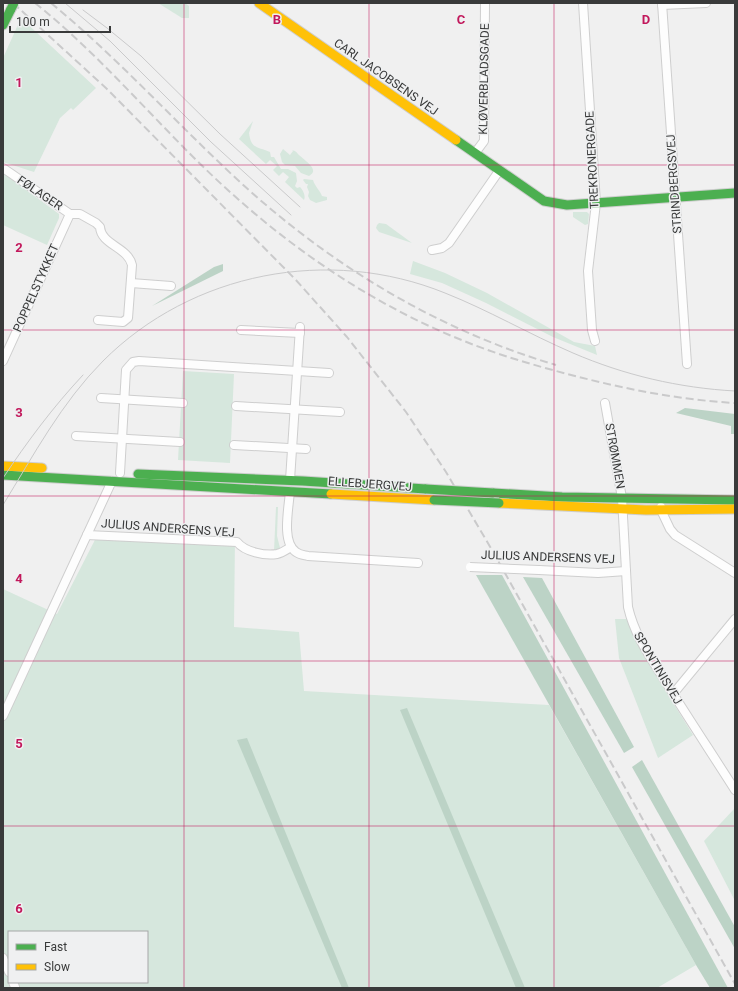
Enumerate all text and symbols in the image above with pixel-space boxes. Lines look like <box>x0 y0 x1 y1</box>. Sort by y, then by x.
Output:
scale bar <box>10 8 110 34</box>
text: B <box>273 12 281 27</box>
text: C <box>457 12 466 27</box>
text: D <box>642 12 650 27</box>
text: 100 m <box>16 15 50 29</box>
street label: KLØVERBLADSGADE <box>476 23 492 135</box>
street label: CARL JACOBSENS VEJ <box>331 36 441 118</box>
text: 1 <box>15 75 23 90</box>
street label: TREKRONERGADE <box>582 111 602 209</box>
street label: STRINDBERGSVEJ <box>664 134 684 234</box>
street label: FØLAGER <box>15 173 66 214</box>
text: 2 <box>15 240 23 255</box>
street label: POPPELSTYKKET <box>10 242 62 334</box>
text: 3 <box>15 405 23 420</box>
street label: STRØMMEN <box>602 422 628 490</box>
street label: ELLEBJERGVEJ <box>328 474 412 494</box>
street label: JULIUS ANDERSENS VEJ <box>101 516 235 540</box>
street label: JULIUS ANDERSENS VEJ <box>481 548 615 566</box>
text: 4 <box>15 571 23 586</box>
street label: SPONTINISVEJ <box>631 629 685 707</box>
text: 5 <box>15 736 23 751</box>
text: 6 <box>15 901 23 916</box>
legend <box>8 931 148 983</box>
text: Fast <box>44 940 67 954</box>
text: Slow <box>44 960 70 974</box>

